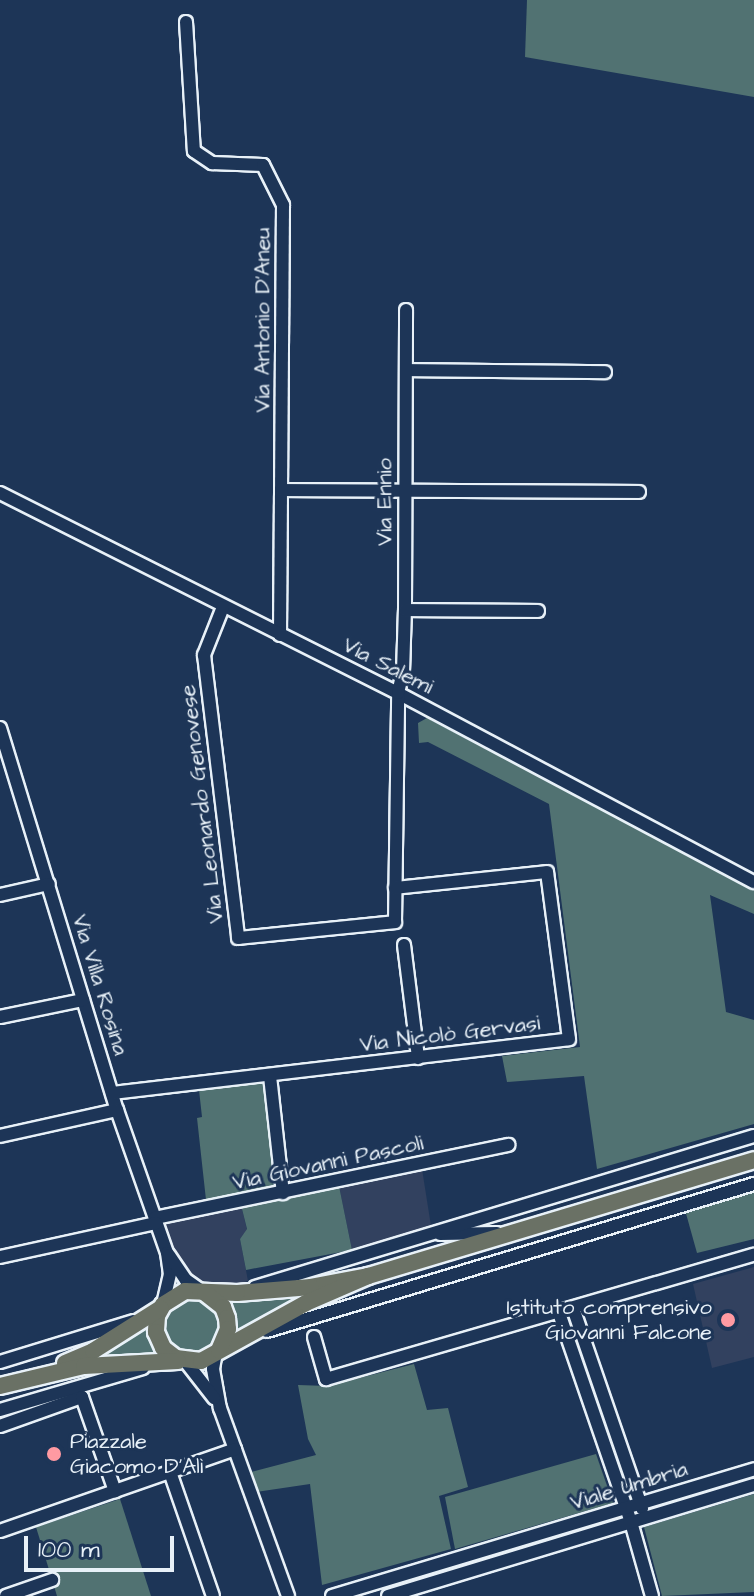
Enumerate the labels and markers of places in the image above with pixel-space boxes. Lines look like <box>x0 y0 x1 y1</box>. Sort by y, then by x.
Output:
place label: Istituto comprensivo Giovanni Falcone <box>506 1294 712 1346</box>
marker: Istituto comprensivo Giovanni Falcone <box>719 1311 737 1329</box>
place label: Piazzale Giacomo D'Alì <box>70 1428 203 1480</box>
marker: Piazzale Giacomo D'Alì <box>45 1445 63 1463</box>

